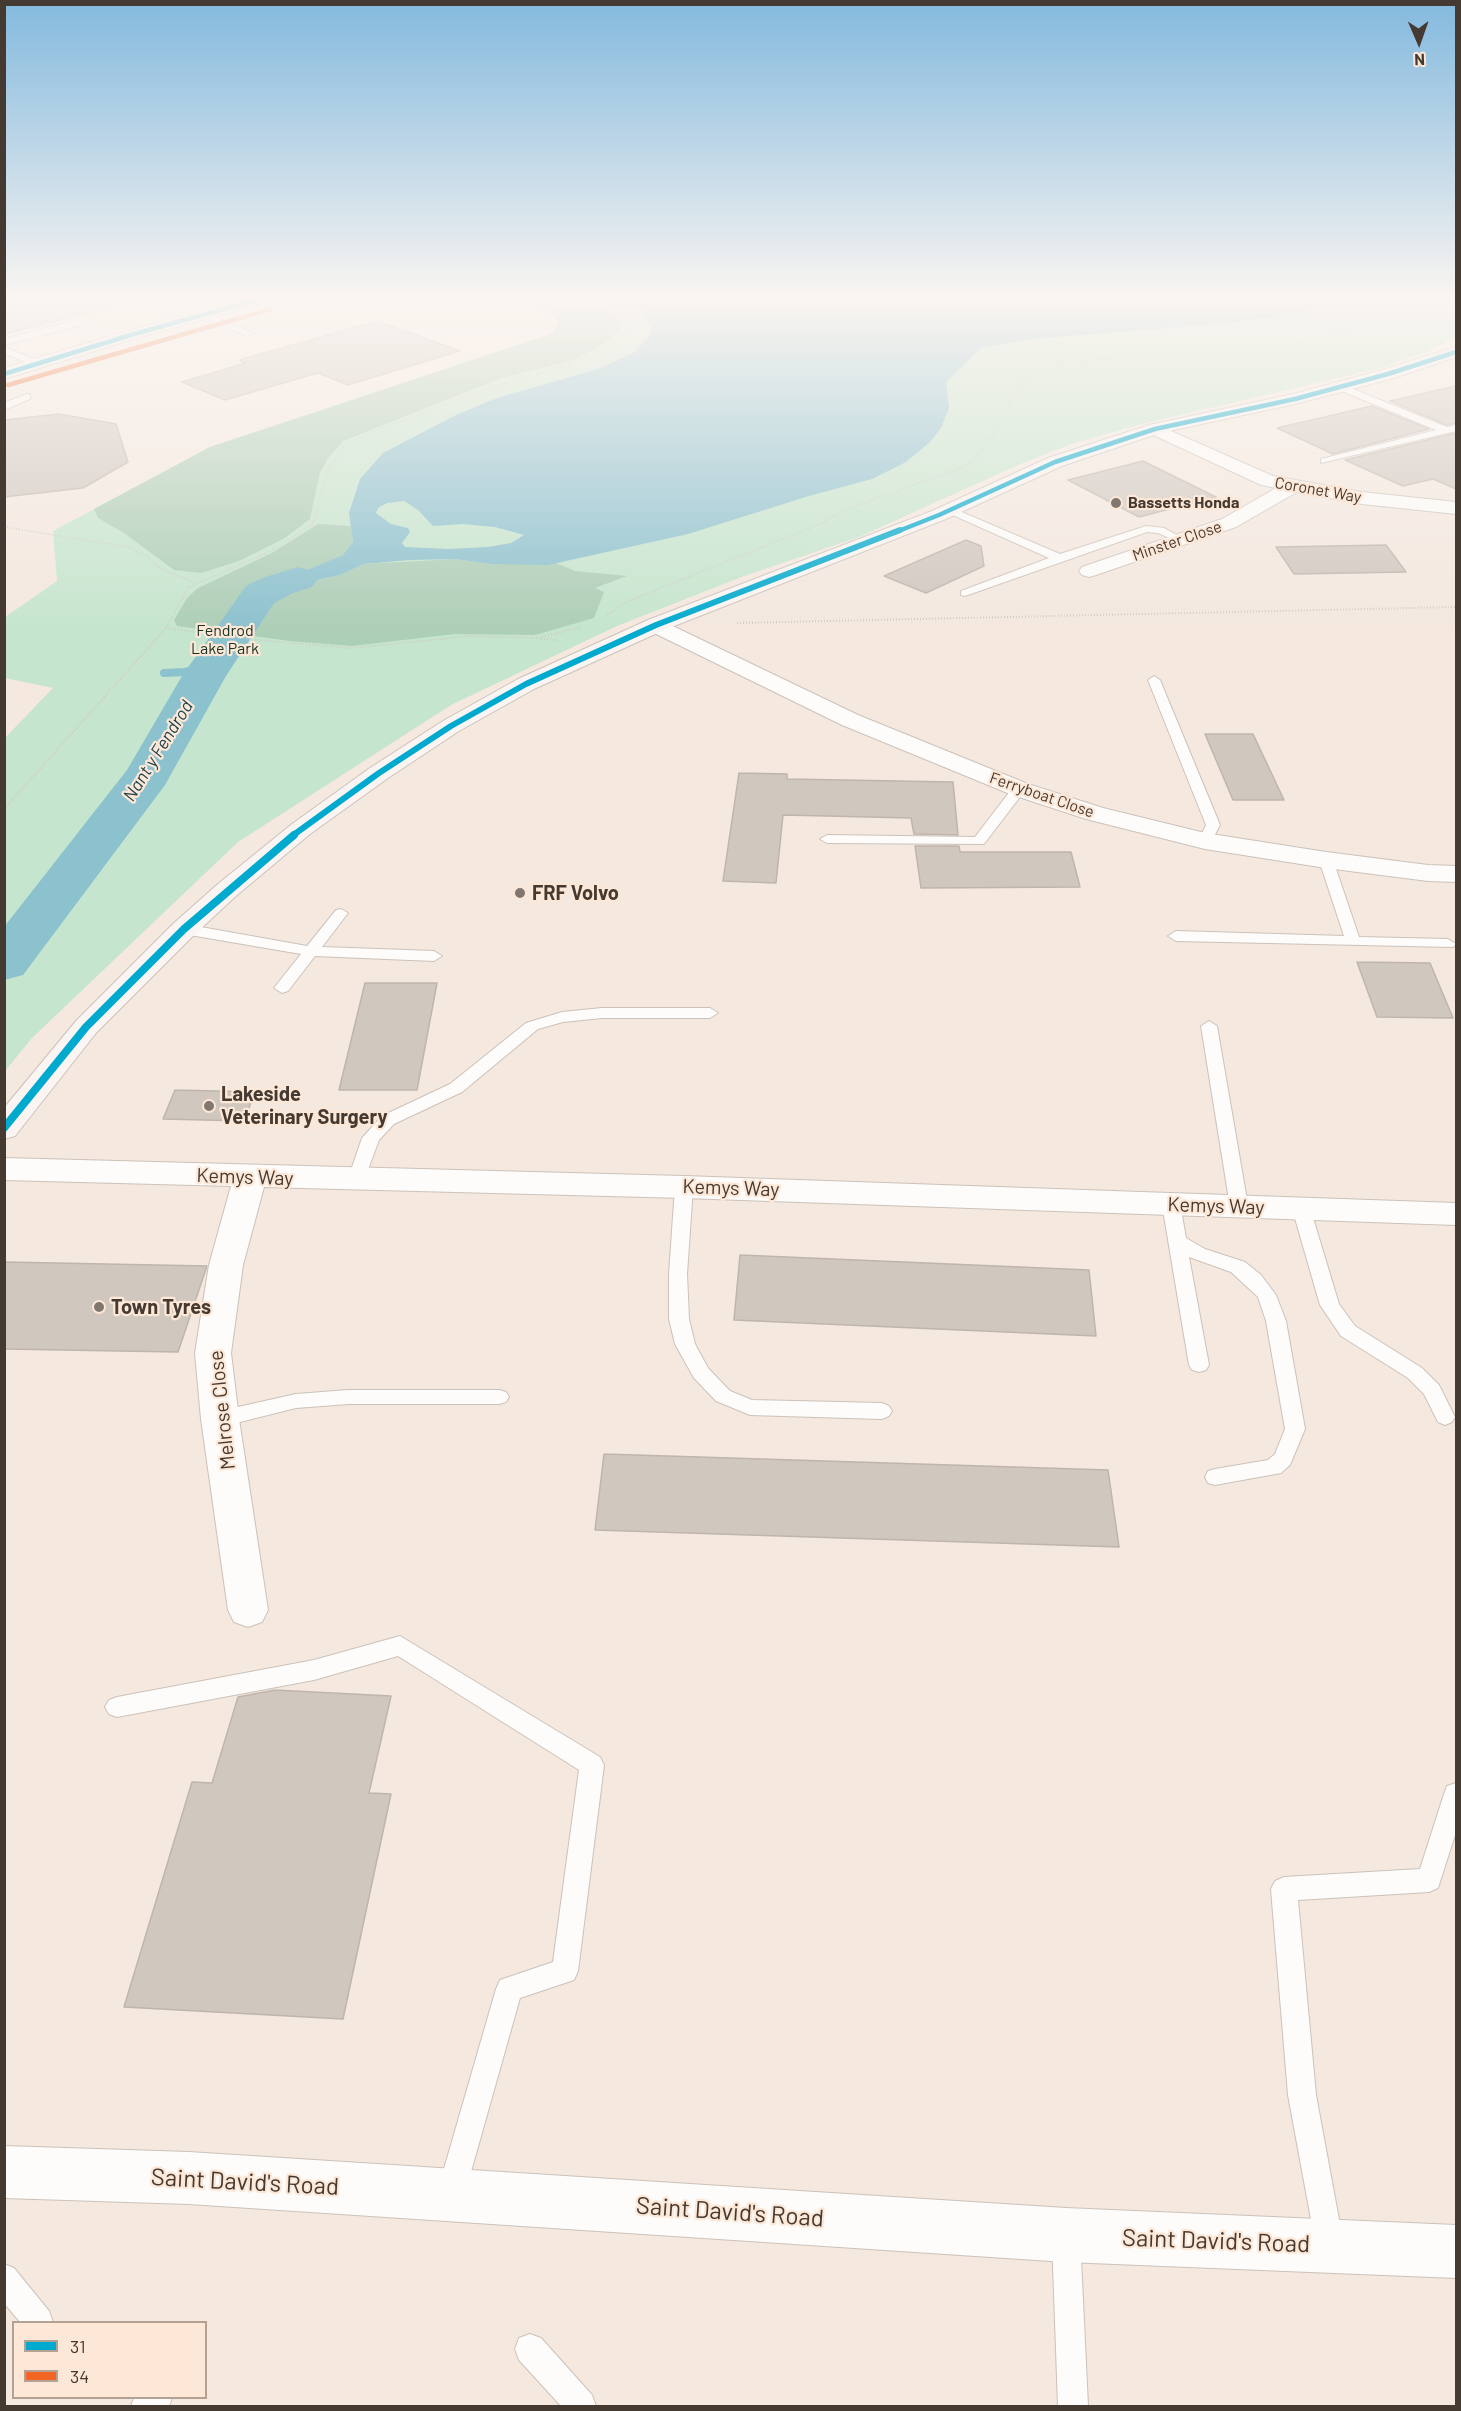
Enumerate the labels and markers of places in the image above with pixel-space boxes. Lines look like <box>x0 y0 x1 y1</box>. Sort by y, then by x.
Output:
place label: Bassetts Honda <box>1128 493 1239 513</box>
marker: Bassetts Honda <box>1109 496 1123 510</box>
place label: FRF Volvo <box>532 881 619 905</box>
marker: FRF Volvo <box>513 886 527 900</box>
place label: Lakeside Veterinary Surgery <box>221 1082 387 1129</box>
marker: Lakeside Veterinary Surgery <box>202 1099 216 1113</box>
place label: Town Tyres <box>111 1295 211 1319</box>
marker: Town Tyres <box>92 1300 106 1314</box>

